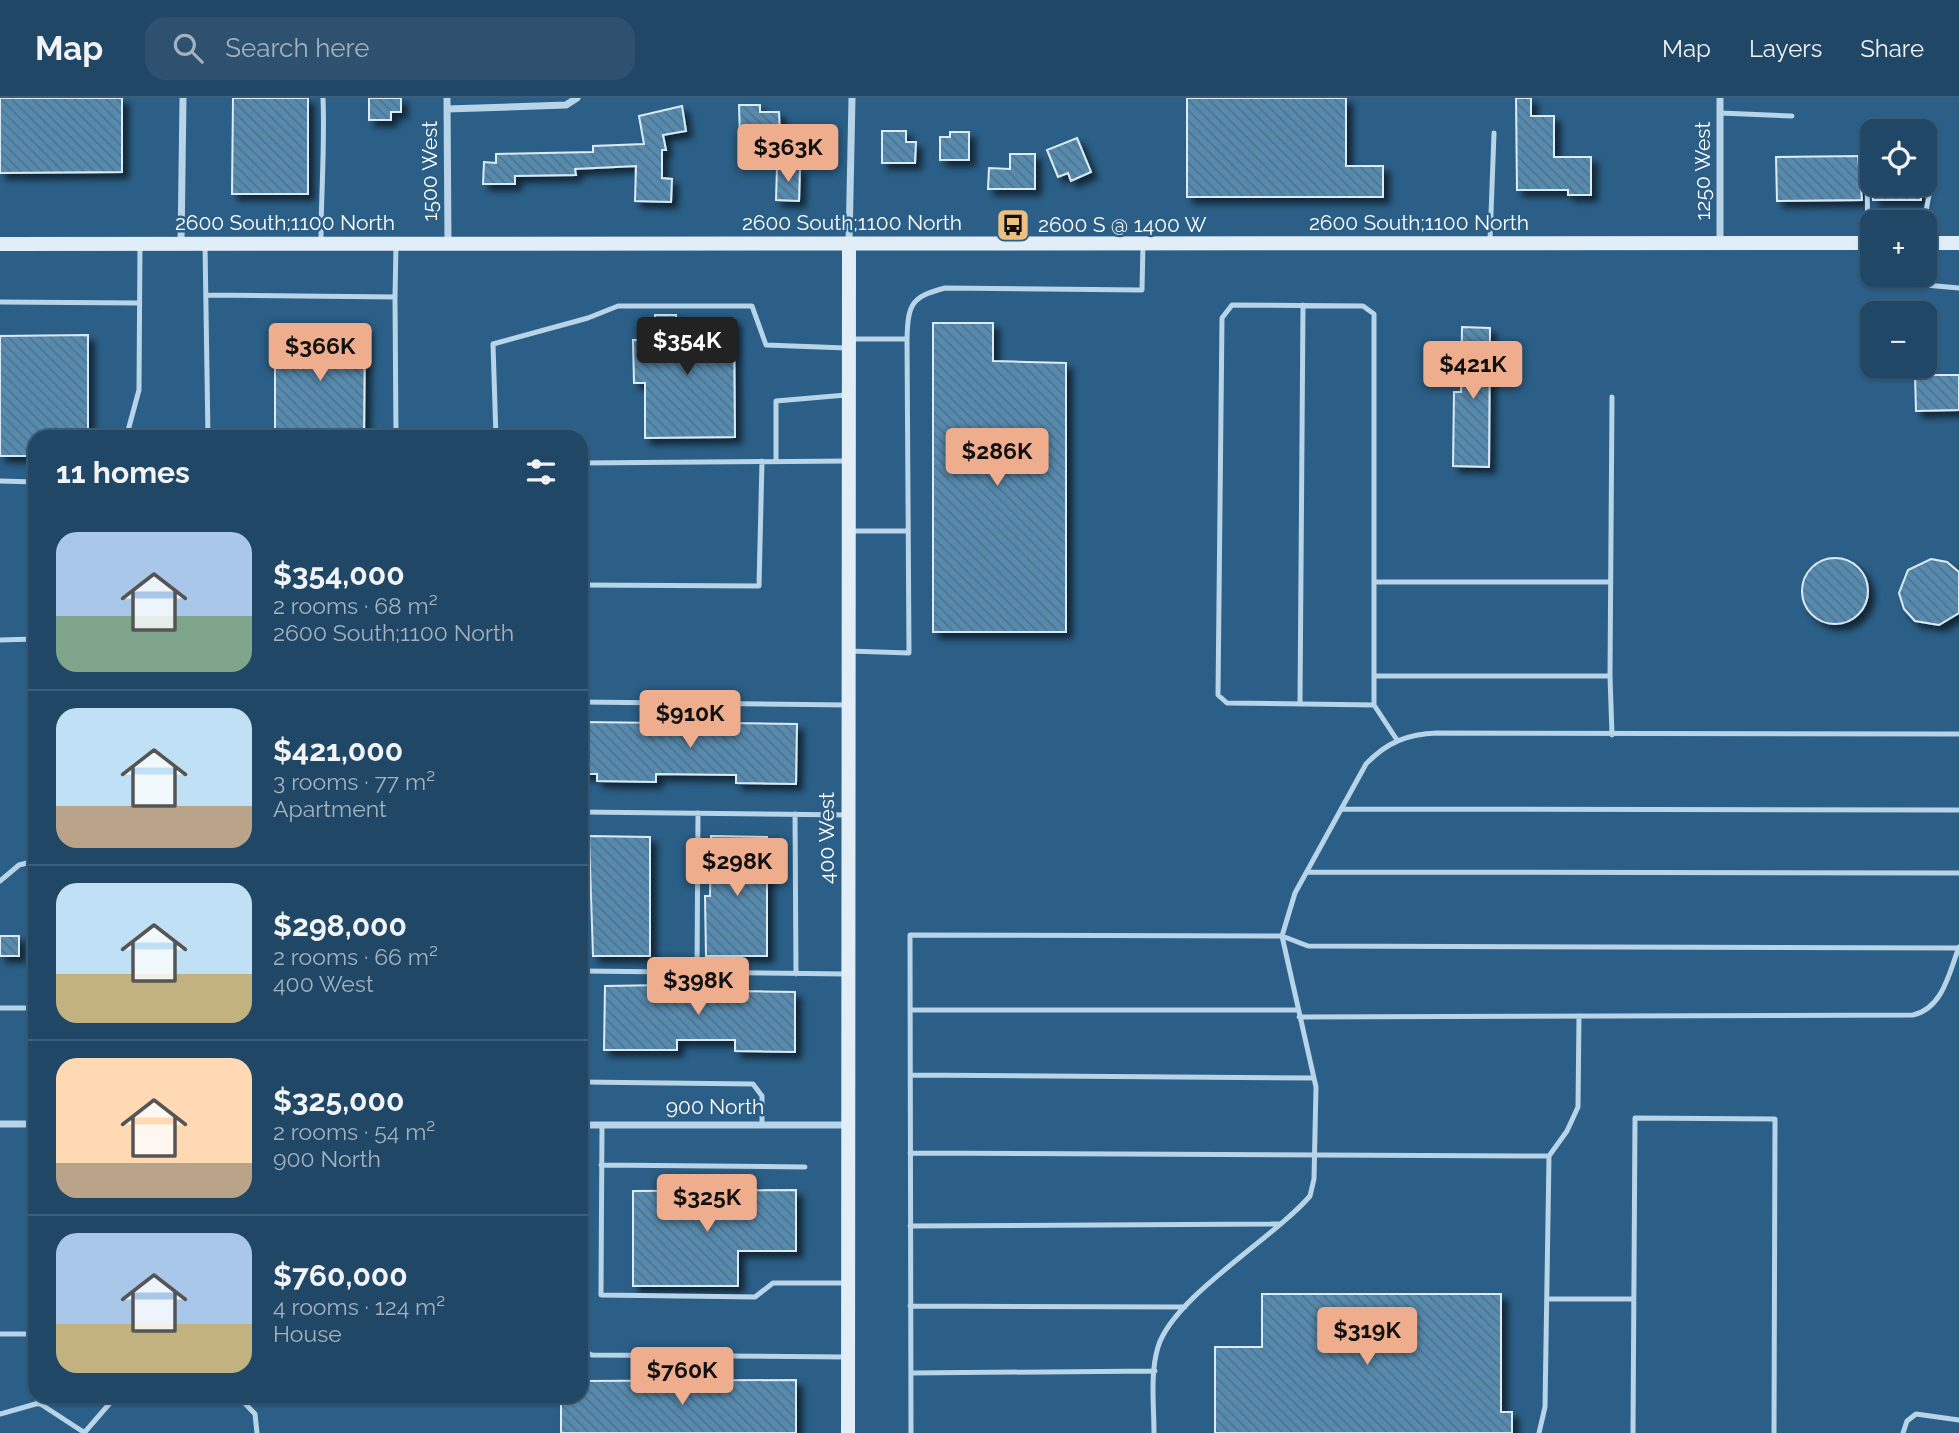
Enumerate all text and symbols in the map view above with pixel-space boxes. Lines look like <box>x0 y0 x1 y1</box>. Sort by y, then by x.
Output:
search box <box>145 17 635 80</box>
text: Map <box>35 29 103 68</box>
icon: search <box>169 29 207 67</box>
text: Search here <box>225 33 370 63</box>
text: Map <box>1662 34 1711 63</box>
text: Layers <box>1749 34 1822 63</box>
text: Share <box>1860 34 1924 63</box>
map controls <box>1860 119 1937 378</box>
button: locate <box>1860 119 1937 196</box>
street label: 1500 West <box>417 121 442 221</box>
street label: 1250 West <box>1690 122 1715 220</box>
pin: $363K <box>739 125 837 184</box>
text: $363K <box>753 133 823 160</box>
bus stop icon: 2600 S @ 1400 W <box>994 206 1032 244</box>
street label: 2600 South;1100 North <box>175 210 395 235</box>
street label: 2600 South;1100 North <box>742 210 962 235</box>
street label: 2600 South;1100 North <box>1309 210 1529 235</box>
button: + <box>1860 210 1937 287</box>
place label: 2600 S @ 1400 W <box>1038 212 1206 237</box>
button: − <box>1860 301 1937 378</box>
pin: $354K <box>638 317 736 377</box>
pin: $366K <box>271 324 369 383</box>
text: $354K <box>653 326 721 353</box>
text: $366K <box>285 332 355 359</box>
pin: $421K <box>1424 342 1522 401</box>
text: $421K <box>1439 350 1507 377</box>
pin: $286K <box>948 428 1046 488</box>
text: $286K <box>962 437 1032 464</box>
icon: filters <box>522 453 560 491</box>
text: 11 homes <box>56 455 190 490</box>
text: $354,000 <box>273 557 405 592</box>
icon: home <box>112 560 196 644</box>
text: 2 rooms · 68 m² <box>273 592 438 619</box>
text: 2600 South;1100 North <box>273 619 514 646</box>
pin: $910K <box>641 690 739 750</box>
text: $910K <box>656 699 725 726</box>
text: $421,000 <box>273 733 403 768</box>
icon: home <box>112 736 196 820</box>
text: 3 rooms · 77 m² <box>273 768 435 795</box>
street label: 400 West <box>814 792 839 884</box>
text: Apartment <box>273 795 387 822</box>
pin: $298K <box>688 838 786 898</box>
text: $298K <box>702 847 772 874</box>
text: $298,000 <box>273 908 407 943</box>
icon: home <box>112 911 196 995</box>
text: 2 rooms · 66 m² <box>273 943 438 970</box>
pin: $398K <box>649 958 747 1017</box>
text: $398K <box>663 966 733 993</box>
text: 400 West <box>273 970 374 997</box>
text: $325,000 <box>273 1083 404 1118</box>
icon: home <box>112 1086 196 1170</box>
street label: 900 North <box>666 1094 764 1119</box>
text: 2 rooms · 54 m² <box>273 1118 435 1145</box>
text: 900 North <box>273 1145 381 1172</box>
pin: $325K <box>658 1174 756 1234</box>
text: $325K <box>673 1183 741 1210</box>
text: $760,000 <box>273 1258 408 1293</box>
icon: home <box>112 1261 196 1345</box>
text: 4 rooms · 124 m² <box>273 1293 445 1320</box>
pin: $319K <box>1318 1308 1416 1367</box>
text: $319K <box>1333 1316 1401 1343</box>
text: House <box>273 1320 342 1347</box>
pin: $760K <box>633 1348 731 1407</box>
text: $760K <box>647 1356 717 1383</box>

